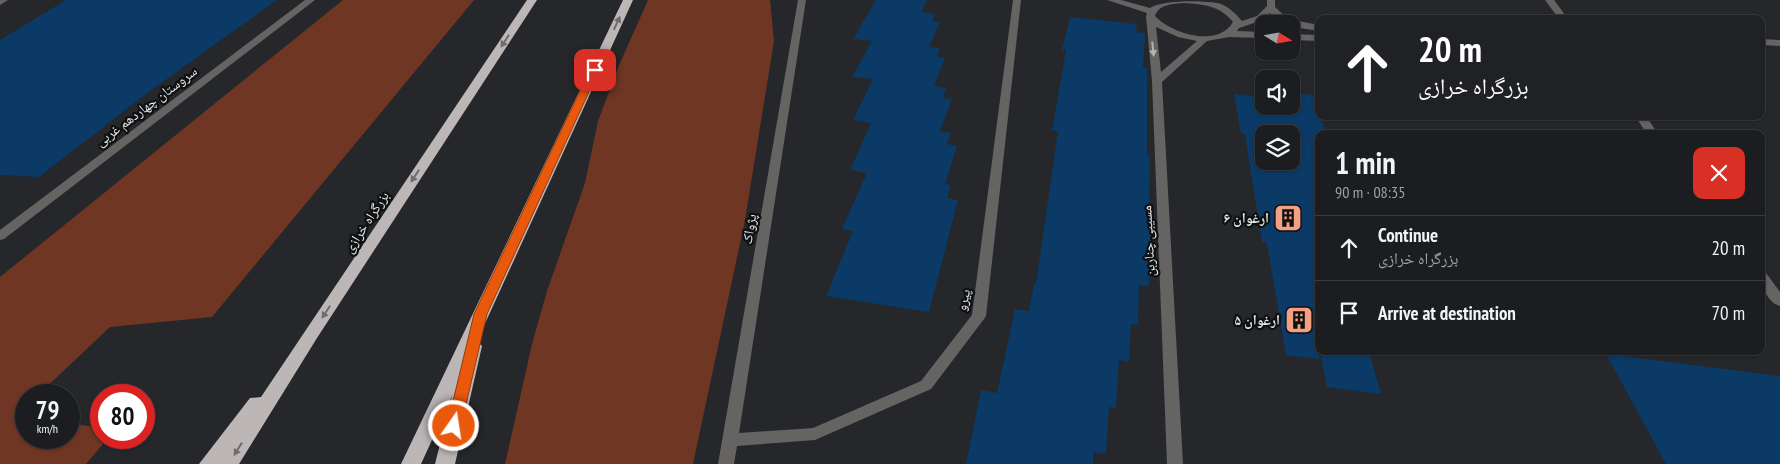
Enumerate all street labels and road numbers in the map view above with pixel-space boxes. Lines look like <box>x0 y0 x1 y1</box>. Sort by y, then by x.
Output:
street label: سروستان چهاردهم غربی <box>91 62 201 151</box>
street label: بزرگراه خرازی <box>339 187 393 256</box>
street label: مسیبی چناربن <box>1137 205 1159 277</box>
street label: پژواک <box>738 212 760 245</box>
street label: پیرو <box>952 287 974 313</box>

